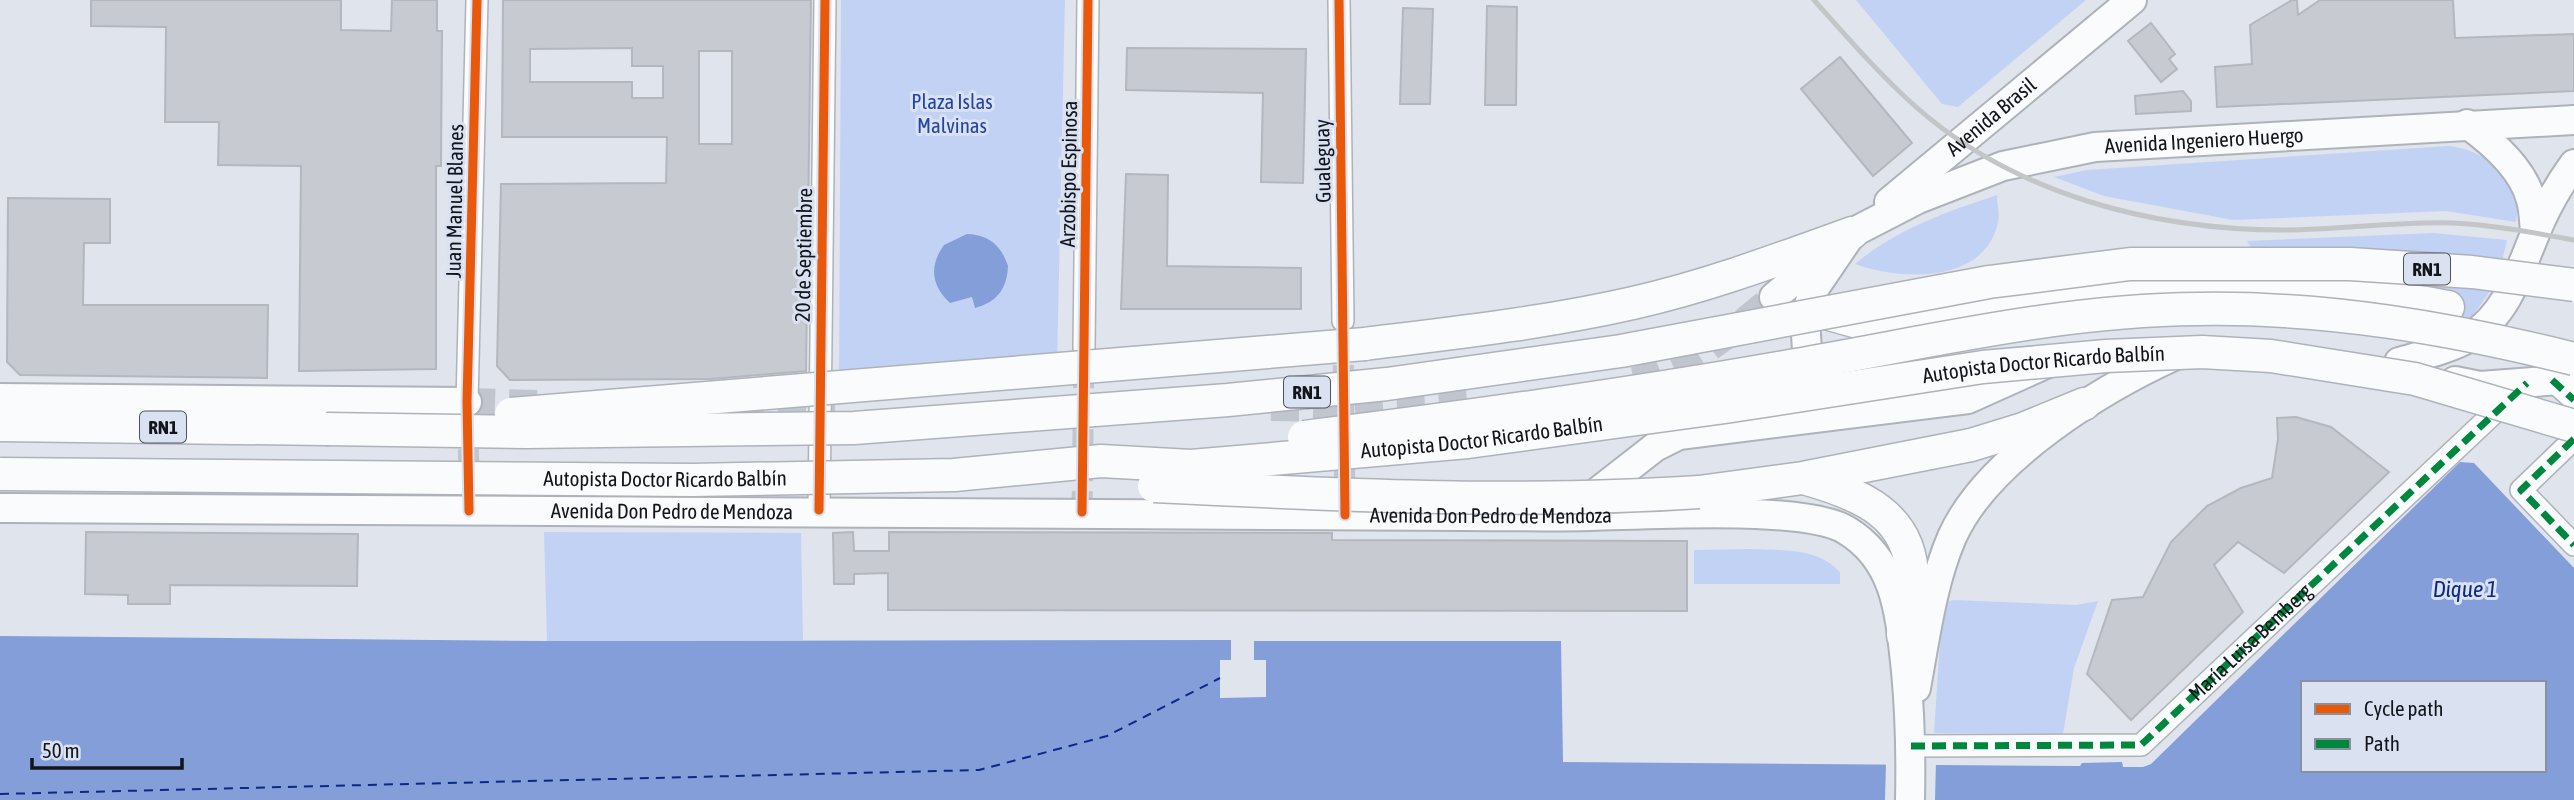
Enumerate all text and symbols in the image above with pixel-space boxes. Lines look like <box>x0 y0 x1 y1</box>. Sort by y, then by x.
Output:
street label: Avenida Brasil <box>1941 72 2041 160</box>
park label: Plaza Islas Malvinas <box>911 89 993 137</box>
street label: Arzobispo Espinosa <box>1055 100 1081 248</box>
street label: Gualeguay <box>1309 119 1335 203</box>
street label: Avenida Ingeniero Huergo <box>2104 122 2304 157</box>
street label: Juan Manuel Blanes <box>441 124 467 278</box>
street label: 20 de Septiembre <box>790 188 816 322</box>
road number: RN1 <box>2404 254 2450 284</box>
street label: Autopista Doctor Ricardo Balbín <box>1921 341 2165 387</box>
road number: RN1 <box>1284 376 1330 408</box>
street label: Autopista Doctor Ricardo Balbín <box>1360 411 1604 462</box>
road number: RN1 <box>140 412 186 442</box>
street label: Autopista Doctor Ricardo Balbín <box>543 465 787 491</box>
street label: Avenida Don Pedro de Mendoza <box>551 498 793 523</box>
street label: Avenida Don Pedro de Mendoza <box>1370 502 1612 527</box>
water label: Dique 1 <box>2433 576 2497 602</box>
street label: María Luisa Bemberg <box>2183 578 2316 705</box>
legend <box>2301 681 2546 772</box>
text: Cycle path <box>2364 696 2443 720</box>
scale bar <box>32 726 182 770</box>
text: Path <box>2364 731 2400 755</box>
text: 50 m <box>42 738 80 762</box>

